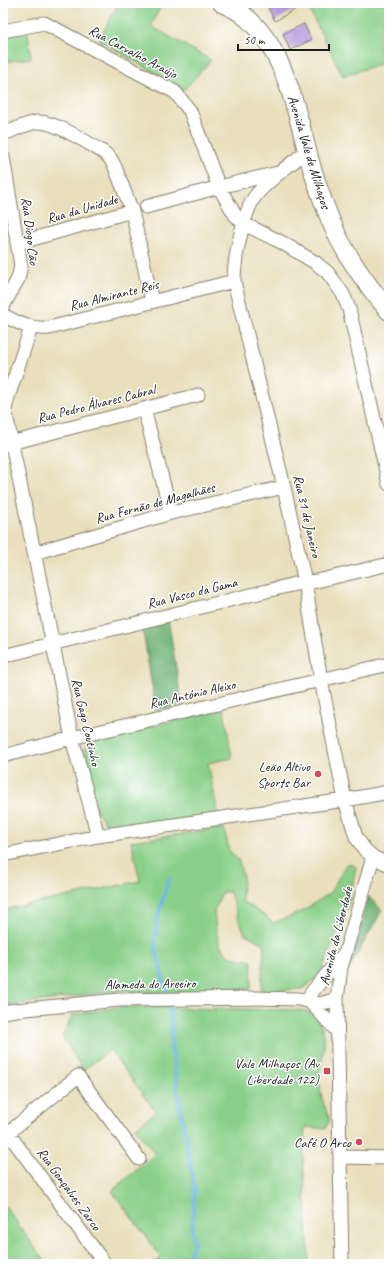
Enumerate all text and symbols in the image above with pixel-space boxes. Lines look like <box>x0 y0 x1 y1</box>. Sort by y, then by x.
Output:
street label: Rua Carvalho Araújo <box>86 22 181 83</box>
scale bar <box>238 26 329 52</box>
text: 50 m <box>244 32 266 48</box>
street label: Avenida Vale de Milhaços <box>284 93 335 212</box>
street label: Rua da Unidade <box>45 190 121 227</box>
street label: Rua Diogo Cão <box>17 196 43 267</box>
street label: Rua Almirante Reis <box>68 275 161 314</box>
street label: Rua Pedro Álvares Cabral <box>35 380 159 427</box>
street label: Rua 31 de Janeiro <box>289 473 325 561</box>
street label: Rua Fernão de Magalhães <box>93 479 218 527</box>
street label: Rua Vasco da Gama <box>145 573 240 612</box>
street label: Rua António Aleixo <box>147 675 239 712</box>
street label: Rua Gago Coutinho <box>68 677 105 769</box>
place label: Leão Altivo Sports Bar <box>257 758 311 791</box>
marker: Leão Altivo Sports Bar <box>313 769 323 779</box>
street label: Avenida da Liberdade <box>316 884 357 987</box>
street label: Alameda do Areeiro <box>104 975 198 993</box>
place label: Vale Milhaços (Av Liberdade 122) <box>235 1055 320 1088</box>
marker: Vale Milhaços (Av Liberdade 122) <box>322 1066 332 1076</box>
place label: Café O Arco <box>294 1134 352 1151</box>
marker: Café O Arco <box>354 1137 364 1147</box>
street label: Rua Gonçalves Zarco <box>33 1144 105 1235</box>

